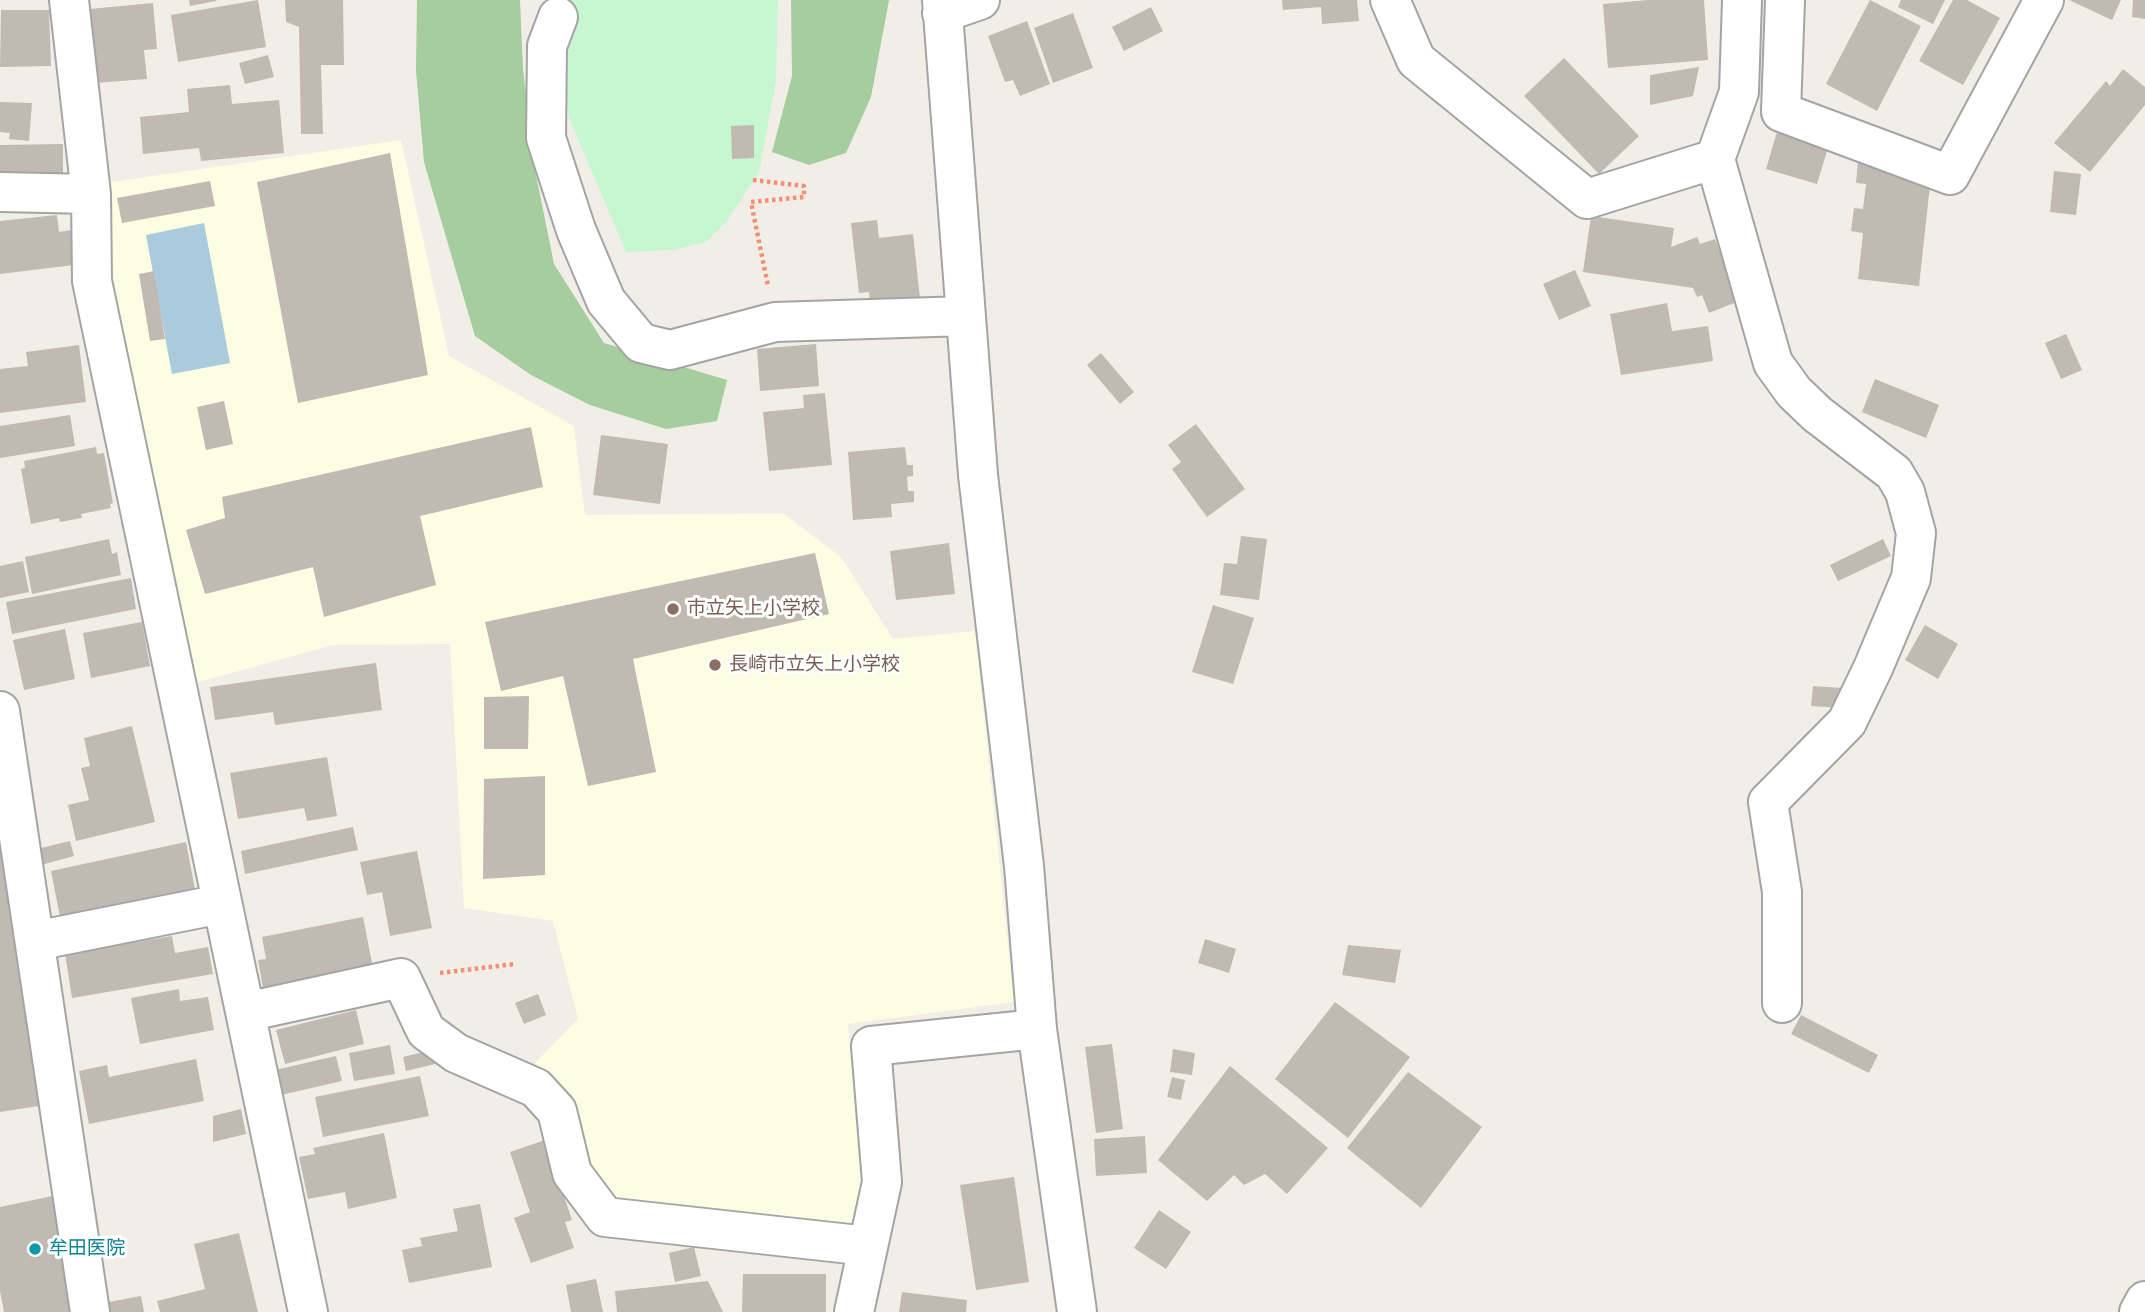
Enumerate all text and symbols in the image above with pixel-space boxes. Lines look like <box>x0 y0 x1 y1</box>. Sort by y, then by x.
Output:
place label: 市立矢上小学校 <box>687 598 820 620</box>
marker: 市立矢上小学校 <box>665 601 681 617</box>
place label: 長崎市立矢上小学校 <box>729 654 900 676</box>
marker: 長崎市立矢上小学校 <box>707 657 723 673</box>
place label: 牟田医院 <box>49 1238 125 1260</box>
marker: 牟田医院 <box>27 1241 43 1257</box>

